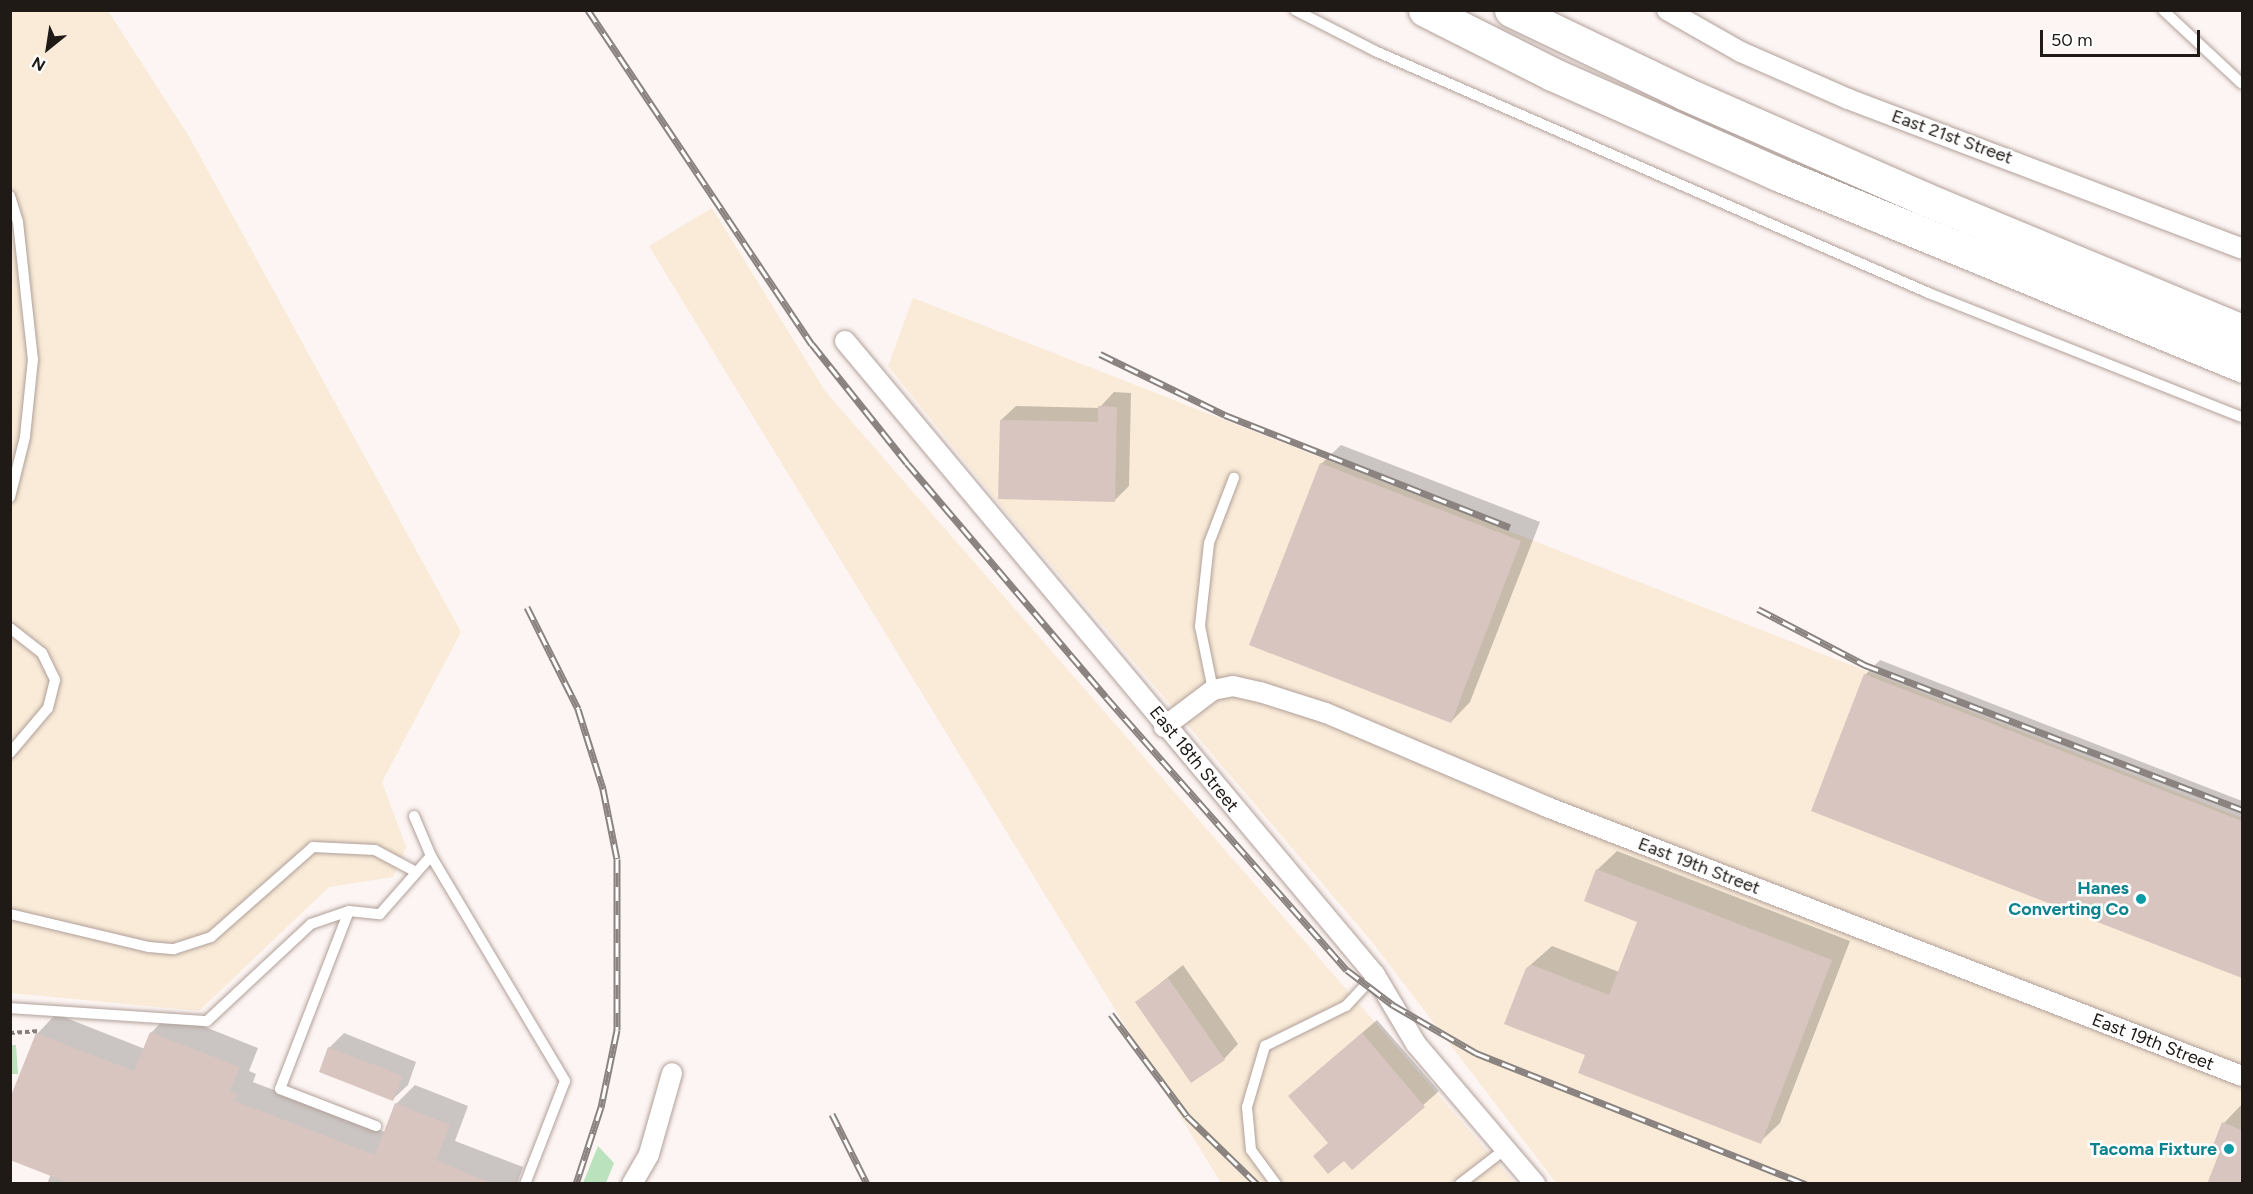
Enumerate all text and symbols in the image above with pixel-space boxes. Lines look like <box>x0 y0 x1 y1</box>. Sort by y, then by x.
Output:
north arrow <box>18 18 78 78</box>
scale bar <box>2043 18 2204 56</box>
text: 50 m <box>2051 29 2093 51</box>
text: N <box>29 53 49 75</box>
street label: East 21st Street <box>1889 105 2015 169</box>
street label: East 18th Street <box>1145 702 1243 816</box>
street label: East 19th Street <box>1635 833 1763 899</box>
place label: Hanes Converting Co <box>2008 878 2129 920</box>
marker: Hanes Converting Co <box>2134 892 2148 906</box>
street label: East 19th Street <box>2089 1009 2217 1075</box>
place label: Tacoma Fixture <box>2090 1138 2217 1160</box>
marker: Tacoma Fixture <box>2222 1142 2236 1156</box>

